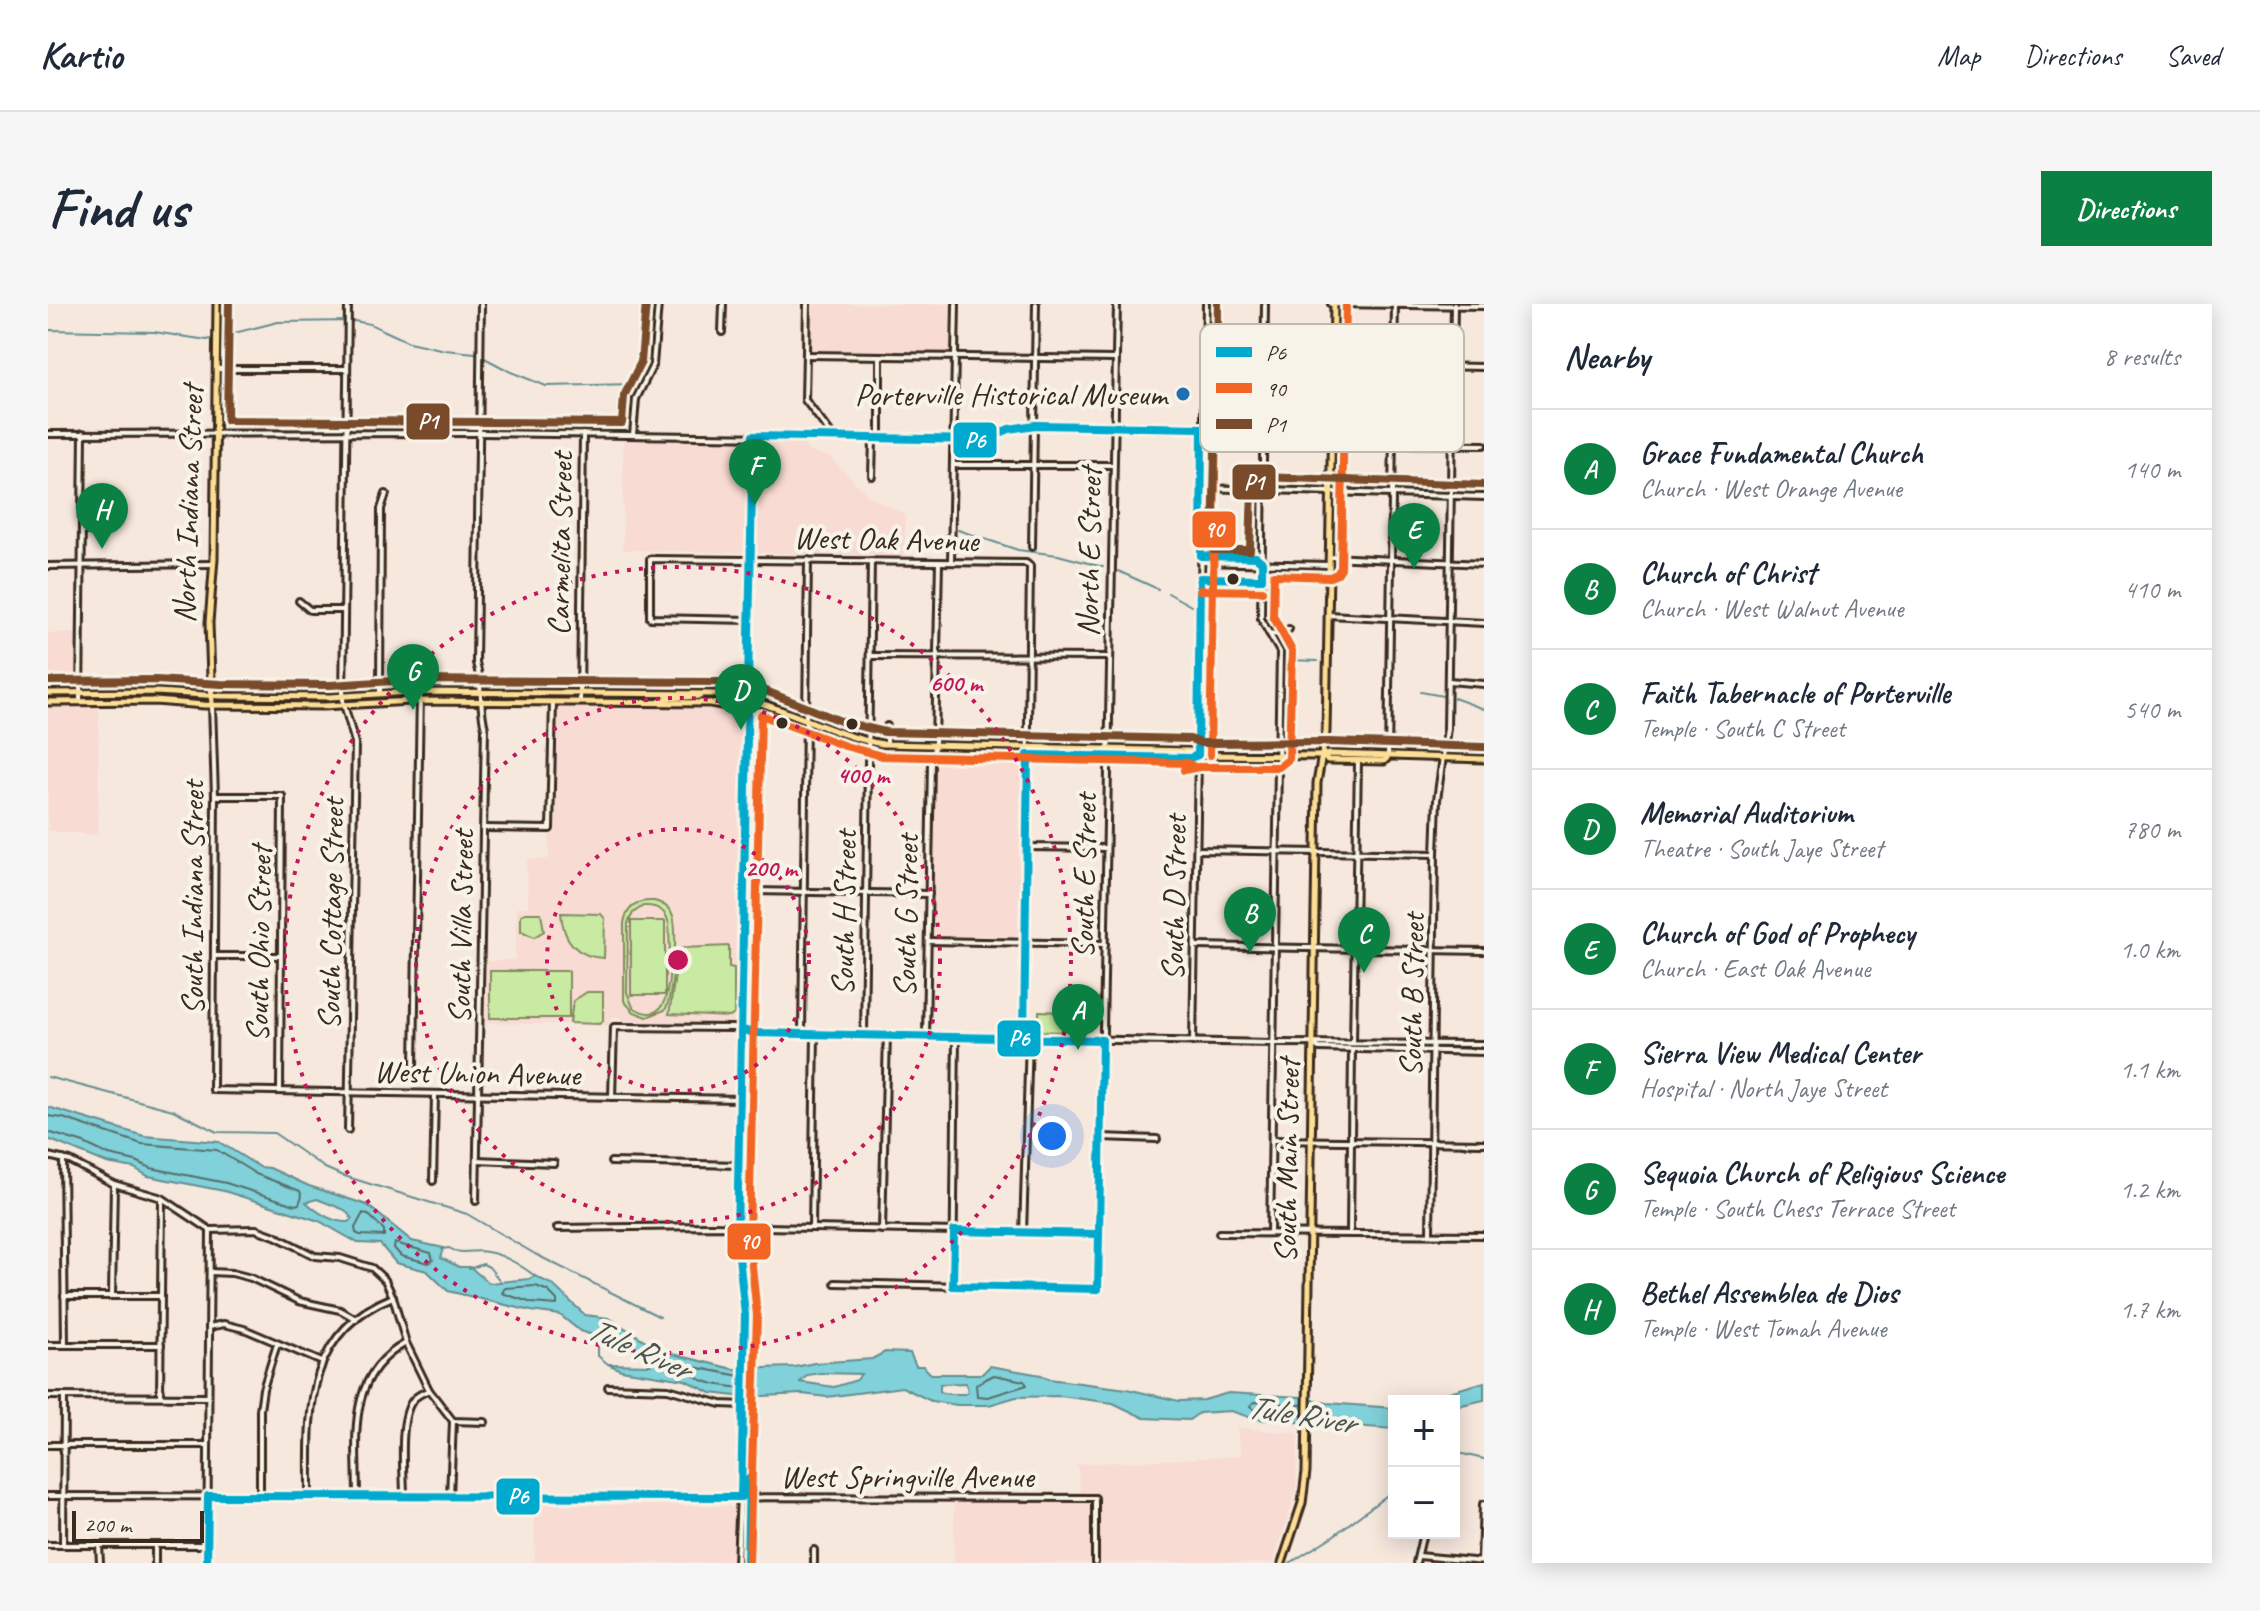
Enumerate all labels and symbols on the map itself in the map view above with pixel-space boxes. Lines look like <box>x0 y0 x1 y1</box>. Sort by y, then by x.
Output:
legend <box>1200 324 1464 452</box>
text: P6 <box>1266 339 1287 367</box>
place label: Porterville Historical Museum <box>855 374 1170 415</box>
text: 90 <box>1266 375 1288 403</box>
street label: North Indiana Street <box>163 380 213 624</box>
marker: Porterville Historical Museum <box>1174 385 1192 403</box>
line badge: P1 <box>405 402 451 441</box>
text: P1 <box>418 408 440 436</box>
text: P1 <box>1266 411 1287 439</box>
line badge: P6 <box>952 421 998 459</box>
text: P6 <box>965 427 987 455</box>
pin: F <box>729 439 781 505</box>
street label: Carmelita Street <box>538 449 582 636</box>
street label: North E Street <box>1067 463 1111 637</box>
line badge: P1 <box>1231 463 1277 501</box>
text: P1 <box>1244 469 1266 497</box>
pin: H <box>76 483 128 549</box>
pin: E <box>1388 503 1440 569</box>
line badge: 90 <box>1191 510 1237 549</box>
text: 90 <box>1204 516 1226 544</box>
street label: West Oak Avenue <box>793 517 981 561</box>
unlabelled marker <box>1225 571 1241 587</box>
pin: G <box>387 644 439 710</box>
pin: D <box>715 664 767 730</box>
text: 600 m <box>930 668 985 698</box>
unlabelled marker <box>774 715 790 731</box>
unlabelled marker <box>844 716 860 732</box>
text: 400 m <box>837 760 891 790</box>
street label: South Indiana Street <box>172 778 213 1015</box>
street label: South E Street <box>1062 790 1106 959</box>
street label: South Cottage Street <box>308 794 354 1030</box>
street label: South D Street <box>1152 811 1196 981</box>
street label: South Villa Street <box>439 826 483 1024</box>
street label: South H Street <box>822 827 866 996</box>
street label: South G Street <box>884 831 928 998</box>
street label: South Ohio Street <box>237 841 281 1043</box>
text: 200 m <box>745 853 799 883</box>
pin: B <box>1224 887 1276 953</box>
pin: C <box>1338 907 1390 973</box>
street label: South B Street <box>1390 909 1434 1077</box>
centre of rings <box>664 946 692 974</box>
pin: A <box>1052 984 1104 1050</box>
line badge: P6 <box>996 1019 1042 1058</box>
text: P6 <box>1009 1025 1031 1053</box>
street label: West Union Avenue <box>374 1051 583 1095</box>
street label: South Main Street <box>1265 1054 1309 1263</box>
your location <box>1032 1116 1072 1156</box>
line badge: 90 <box>726 1222 772 1261</box>
text: 90 <box>739 1228 761 1256</box>
water label: Tule River <box>581 1306 702 1392</box>
water label: Tule River <box>1244 1384 1364 1445</box>
street label: West Springville Avenue <box>780 1456 1036 1497</box>
line badge: P6 <box>495 1477 541 1516</box>
text: P6 <box>508 1483 530 1511</box>
scale bar <box>72 1507 204 1543</box>

